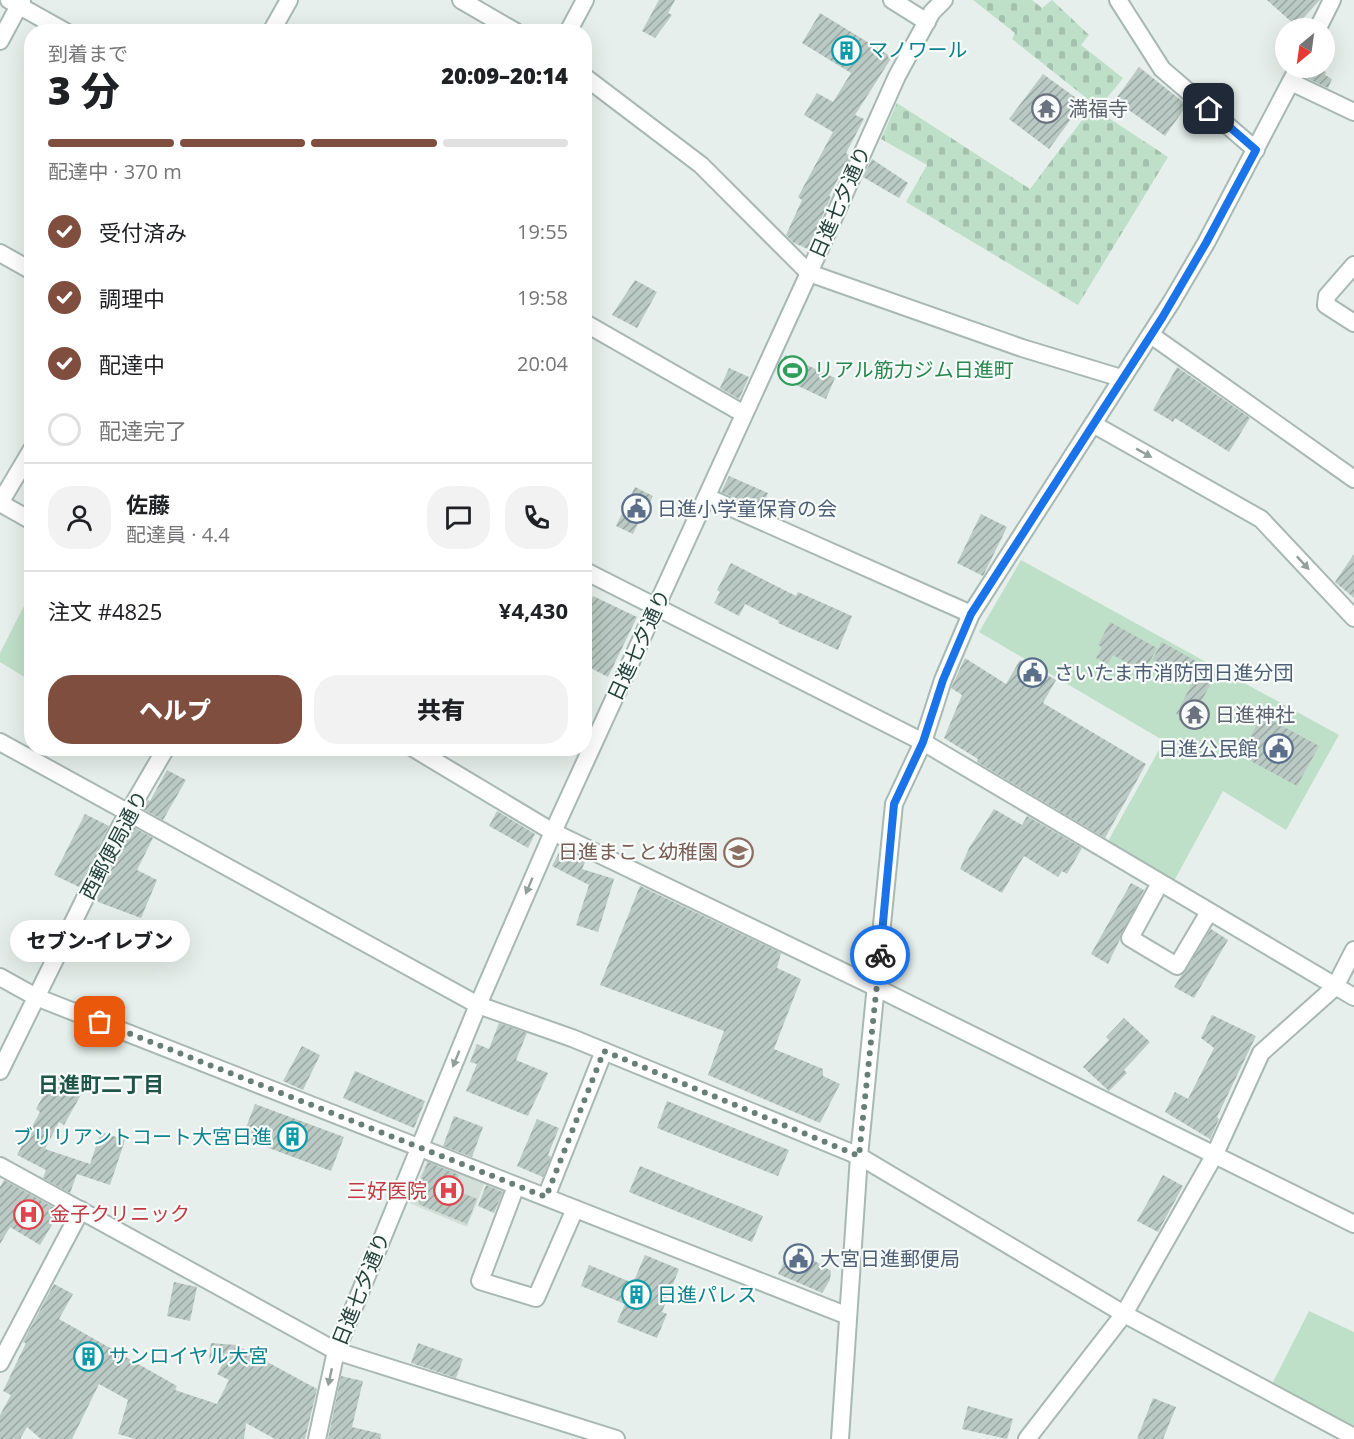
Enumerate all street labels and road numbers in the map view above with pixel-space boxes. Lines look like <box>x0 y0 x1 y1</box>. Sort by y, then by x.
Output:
street label: 日進七夕通り <box>803 141 876 262</box>
street label: 日進七夕通り <box>601 585 676 705</box>
street label: 西郵便局通り <box>73 785 154 904</box>
street label: 日進七夕通り <box>326 1228 396 1350</box>

